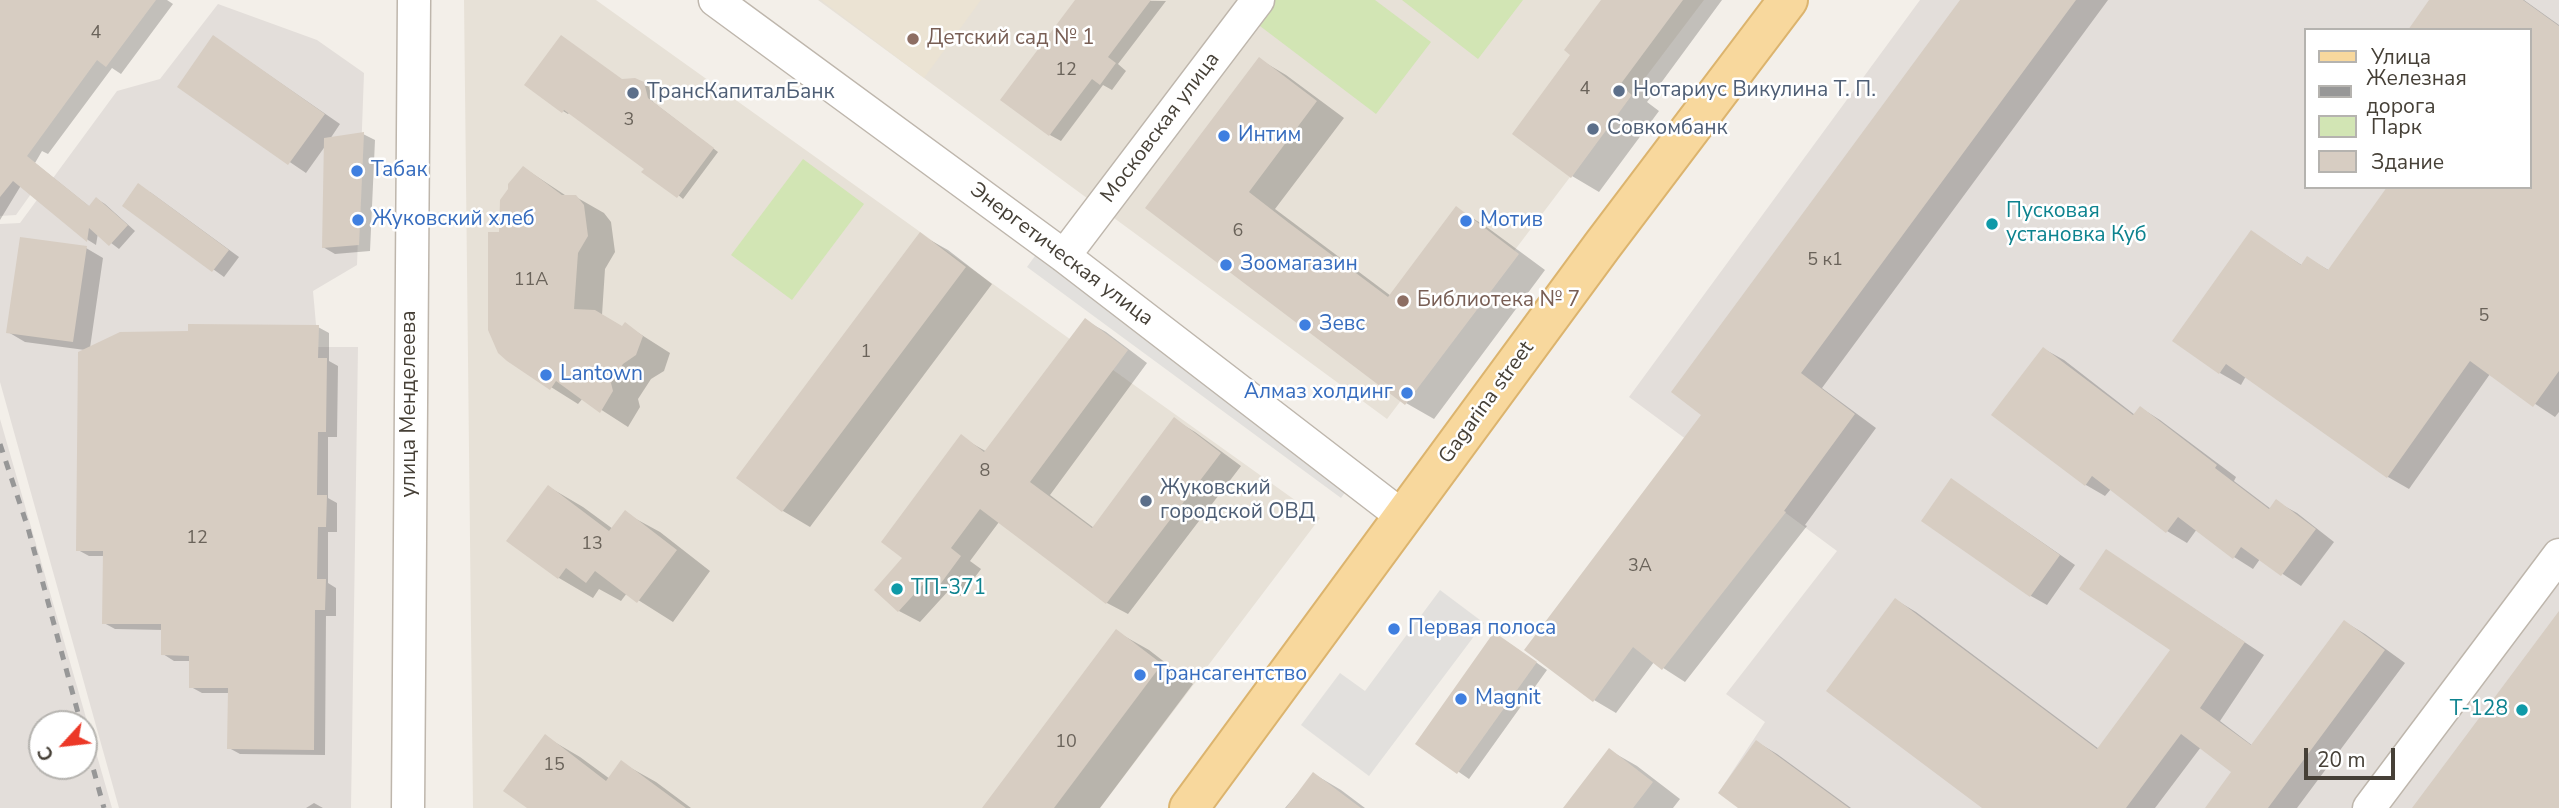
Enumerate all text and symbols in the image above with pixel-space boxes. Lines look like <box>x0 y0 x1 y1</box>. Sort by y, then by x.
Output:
house number: 4 <box>91 23 101 45</box>
place label: Детский сад № 1 <box>927 26 1095 52</box>
legend <box>2304 28 2531 189</box>
marker: Детский сад № 1 <box>905 31 921 47</box>
text: Улица <box>2371 43 2431 71</box>
street label: Московская улица <box>1096 48 1226 208</box>
house number: 12 <box>1055 60 1077 82</box>
text: Железная дорога <box>2366 64 2467 120</box>
place label: Нотариус Викулина Т. П. <box>1633 78 1876 104</box>
house number: 4 <box>1580 79 1590 101</box>
place label: ТрансКапиталБанк <box>647 80 835 106</box>
marker: Нотариус Викулина Т. П. <box>1611 83 1627 99</box>
marker: ТрансКапиталБанк <box>625 85 641 101</box>
house number: 3 <box>624 110 634 132</box>
text: Парк <box>2371 113 2422 141</box>
place label: Совкомбанк <box>1607 116 1728 142</box>
marker: Совкомбанк <box>1585 121 1601 137</box>
place label: Интим <box>1238 123 1301 149</box>
marker: Интим <box>1216 128 1232 144</box>
text: Здание <box>2371 148 2444 176</box>
place label: Табак <box>371 158 428 184</box>
marker: Табак <box>349 163 365 179</box>
street label: Энергетическая улица <box>964 178 1158 332</box>
place label: Пусковая установка Куб <box>2006 199 2147 249</box>
place label: Жуковский хлеб <box>372 207 535 233</box>
place label: Мотив <box>1480 208 1543 234</box>
marker: Жуковский хлеб <box>350 212 366 228</box>
marker: Мотив <box>1458 213 1474 229</box>
marker: Пусковая установка Куб <box>1984 216 2000 232</box>
house number: 6 <box>1233 221 1243 243</box>
house number: 5 к1 <box>1807 250 1843 272</box>
place label: Зоомагазин <box>1240 252 1358 278</box>
marker: Зоомагазин <box>1218 257 1234 273</box>
house number: 11А <box>514 270 548 292</box>
place label: Библиотека № 7 <box>1417 288 1580 314</box>
marker: Библиотека № 7 <box>1395 293 1411 309</box>
house number: 5 <box>2479 306 2489 328</box>
street label: улица Менделеева <box>397 310 423 498</box>
place label: Зевс <box>1319 312 1365 338</box>
marker: Зевс <box>1297 317 1313 333</box>
street label: Gagarina street <box>1434 337 1540 469</box>
house number: 1 <box>861 342 871 364</box>
place label: Lantown <box>560 362 643 388</box>
marker: Lantown <box>538 367 554 383</box>
place label: Алмаз холдинг <box>1244 380 1393 406</box>
marker: Алмаз холдинг <box>1399 385 1415 401</box>
house number: 8 <box>980 461 990 483</box>
place label: Жуковский городской ОВД <box>1160 476 1315 526</box>
marker: Жуковский городской ОВД <box>1138 493 1154 509</box>
house number: 12 <box>186 528 208 550</box>
house number: 13 <box>581 534 603 556</box>
house number: 3А <box>1628 556 1652 578</box>
place label: ТП-371 <box>911 576 986 602</box>
marker: ТП-371 <box>889 581 905 597</box>
place label: Первая полоса <box>1408 616 1556 642</box>
marker: Первая полоса <box>1386 621 1402 637</box>
place label: Трансагентство <box>1154 662 1307 688</box>
marker: Трансагентство <box>1132 667 1148 683</box>
place label: Magnit <box>1475 686 1541 712</box>
marker: Magnit <box>1453 691 1469 707</box>
place label: Т-128 <box>2450 697 2508 723</box>
marker: Т-128 <box>2514 702 2530 718</box>
north arrow <box>28 710 98 780</box>
house number: 10 <box>1055 732 1077 754</box>
scale bar <box>2307 734 2398 778</box>
text: С <box>32 742 61 765</box>
text: 20 m <box>2317 746 2366 774</box>
house number: 15 <box>543 755 565 777</box>

